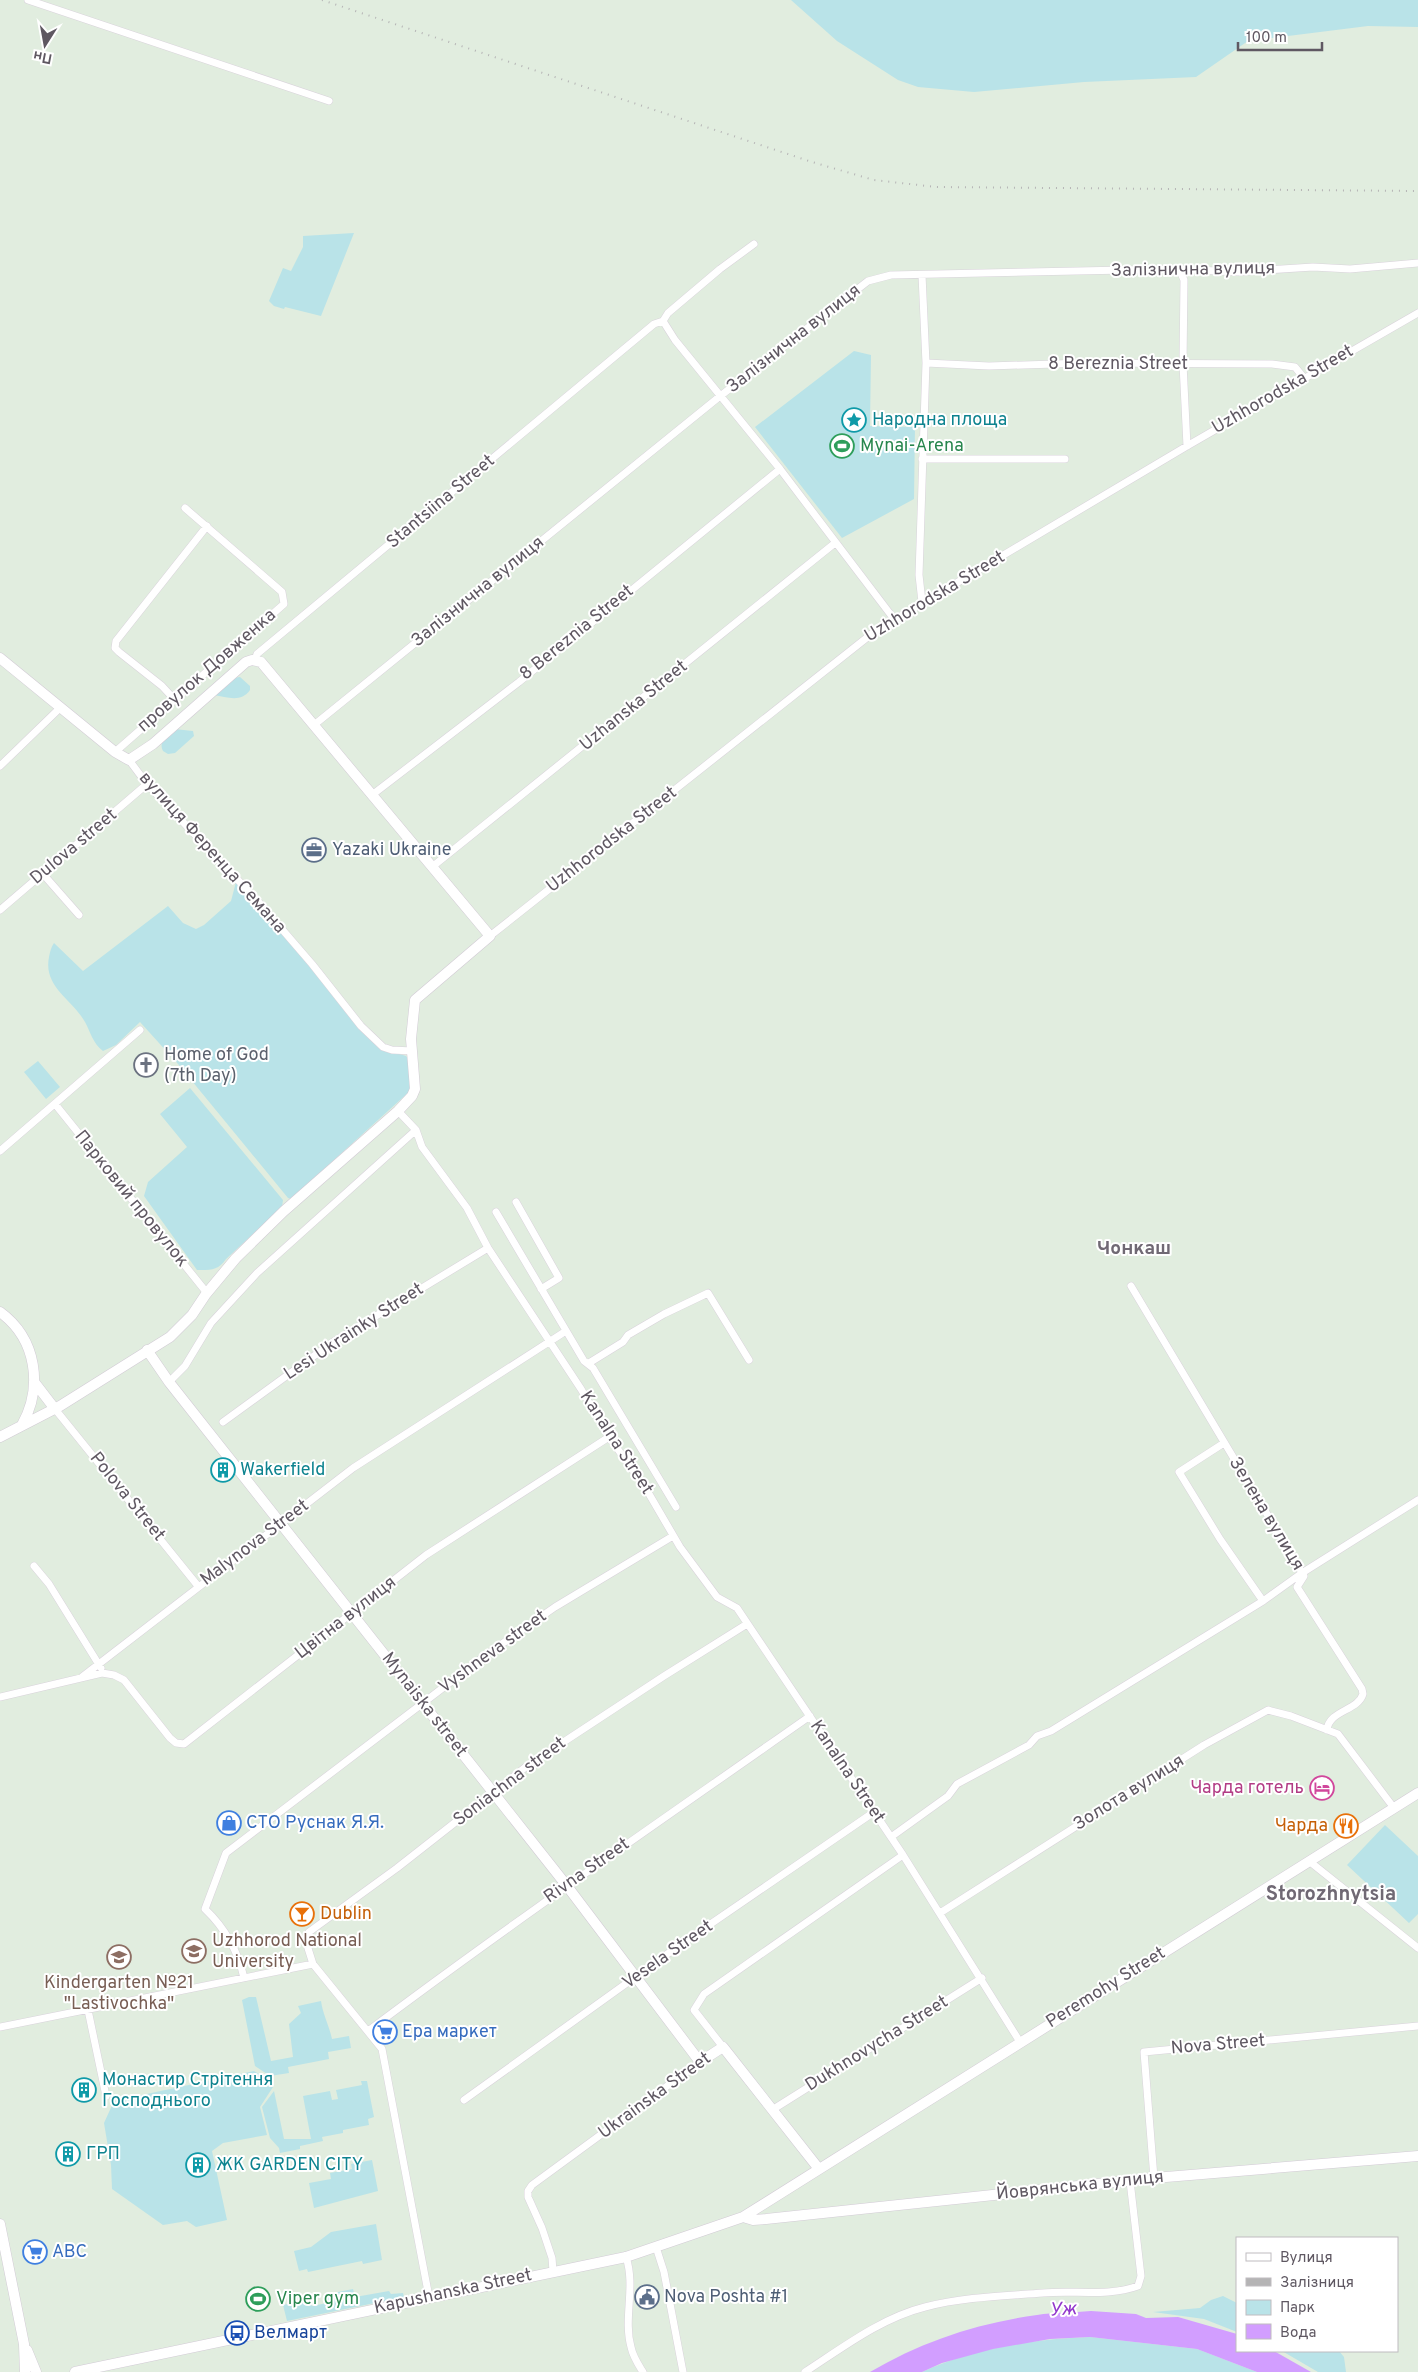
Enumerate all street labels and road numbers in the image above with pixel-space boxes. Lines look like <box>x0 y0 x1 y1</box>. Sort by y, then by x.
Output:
street label: Залізнична вулиця <box>1111 257 1275 283</box>
street label: Залізнична вулиця <box>722 279 866 399</box>
street label: Uzhhorodska Street <box>1208 340 1358 440</box>
street label: 8 Bereznia Street <box>1048 353 1188 376</box>
street label: Stantsiina Street <box>382 450 500 554</box>
street label: Залізнична вулиця <box>407 531 549 653</box>
street label: Uzhhorodska Street <box>861 546 1009 648</box>
street label: 8 Bereznia Street <box>515 580 639 686</box>
street label: провулок Довженка <box>133 604 281 738</box>
street label: Uzhanska Street <box>575 655 693 757</box>
street label: вулиця Ференца Семана <box>133 767 291 939</box>
street label: Uzhhorodska Street <box>542 782 682 898</box>
street label: Dulova street <box>26 804 122 890</box>
street label: Парковий провулок <box>69 1126 193 1272</box>
street label: Lesi Ukrainky Street <box>280 1278 428 1386</box>
street label: Kanalna Street <box>574 1387 658 1499</box>
street label: Polova Street <box>84 1448 170 1546</box>
street label: Зелена вулиця <box>1223 1453 1309 1575</box>
street label: Malynova Street <box>196 1495 314 1591</box>
street label: Цвітна вулиця <box>291 1571 401 1665</box>
street label: Vyshneva street <box>434 1605 552 1699</box>
street label: Mynaiska street <box>376 1648 472 1762</box>
street label: Kanalna Street <box>804 1716 890 1828</box>
street label: Soniachna street <box>449 1732 571 1832</box>
street label: Золота вулиця <box>1069 1750 1189 1836</box>
street label: Rivna Street <box>540 1833 634 1909</box>
street label: Vesela Street <box>618 1915 718 1995</box>
street label: Peremohy Street <box>1042 1942 1170 2034</box>
street label: Dukhnovycha Street <box>801 1991 953 2097</box>
street label: Nova Street <box>1170 2029 1266 2061</box>
street label: Ukrainska Street <box>594 2047 716 2145</box>
street label: Йоврянська вулиця <box>995 2164 1165 2206</box>
street label: Kapushanska Street <box>372 2264 534 2320</box>

